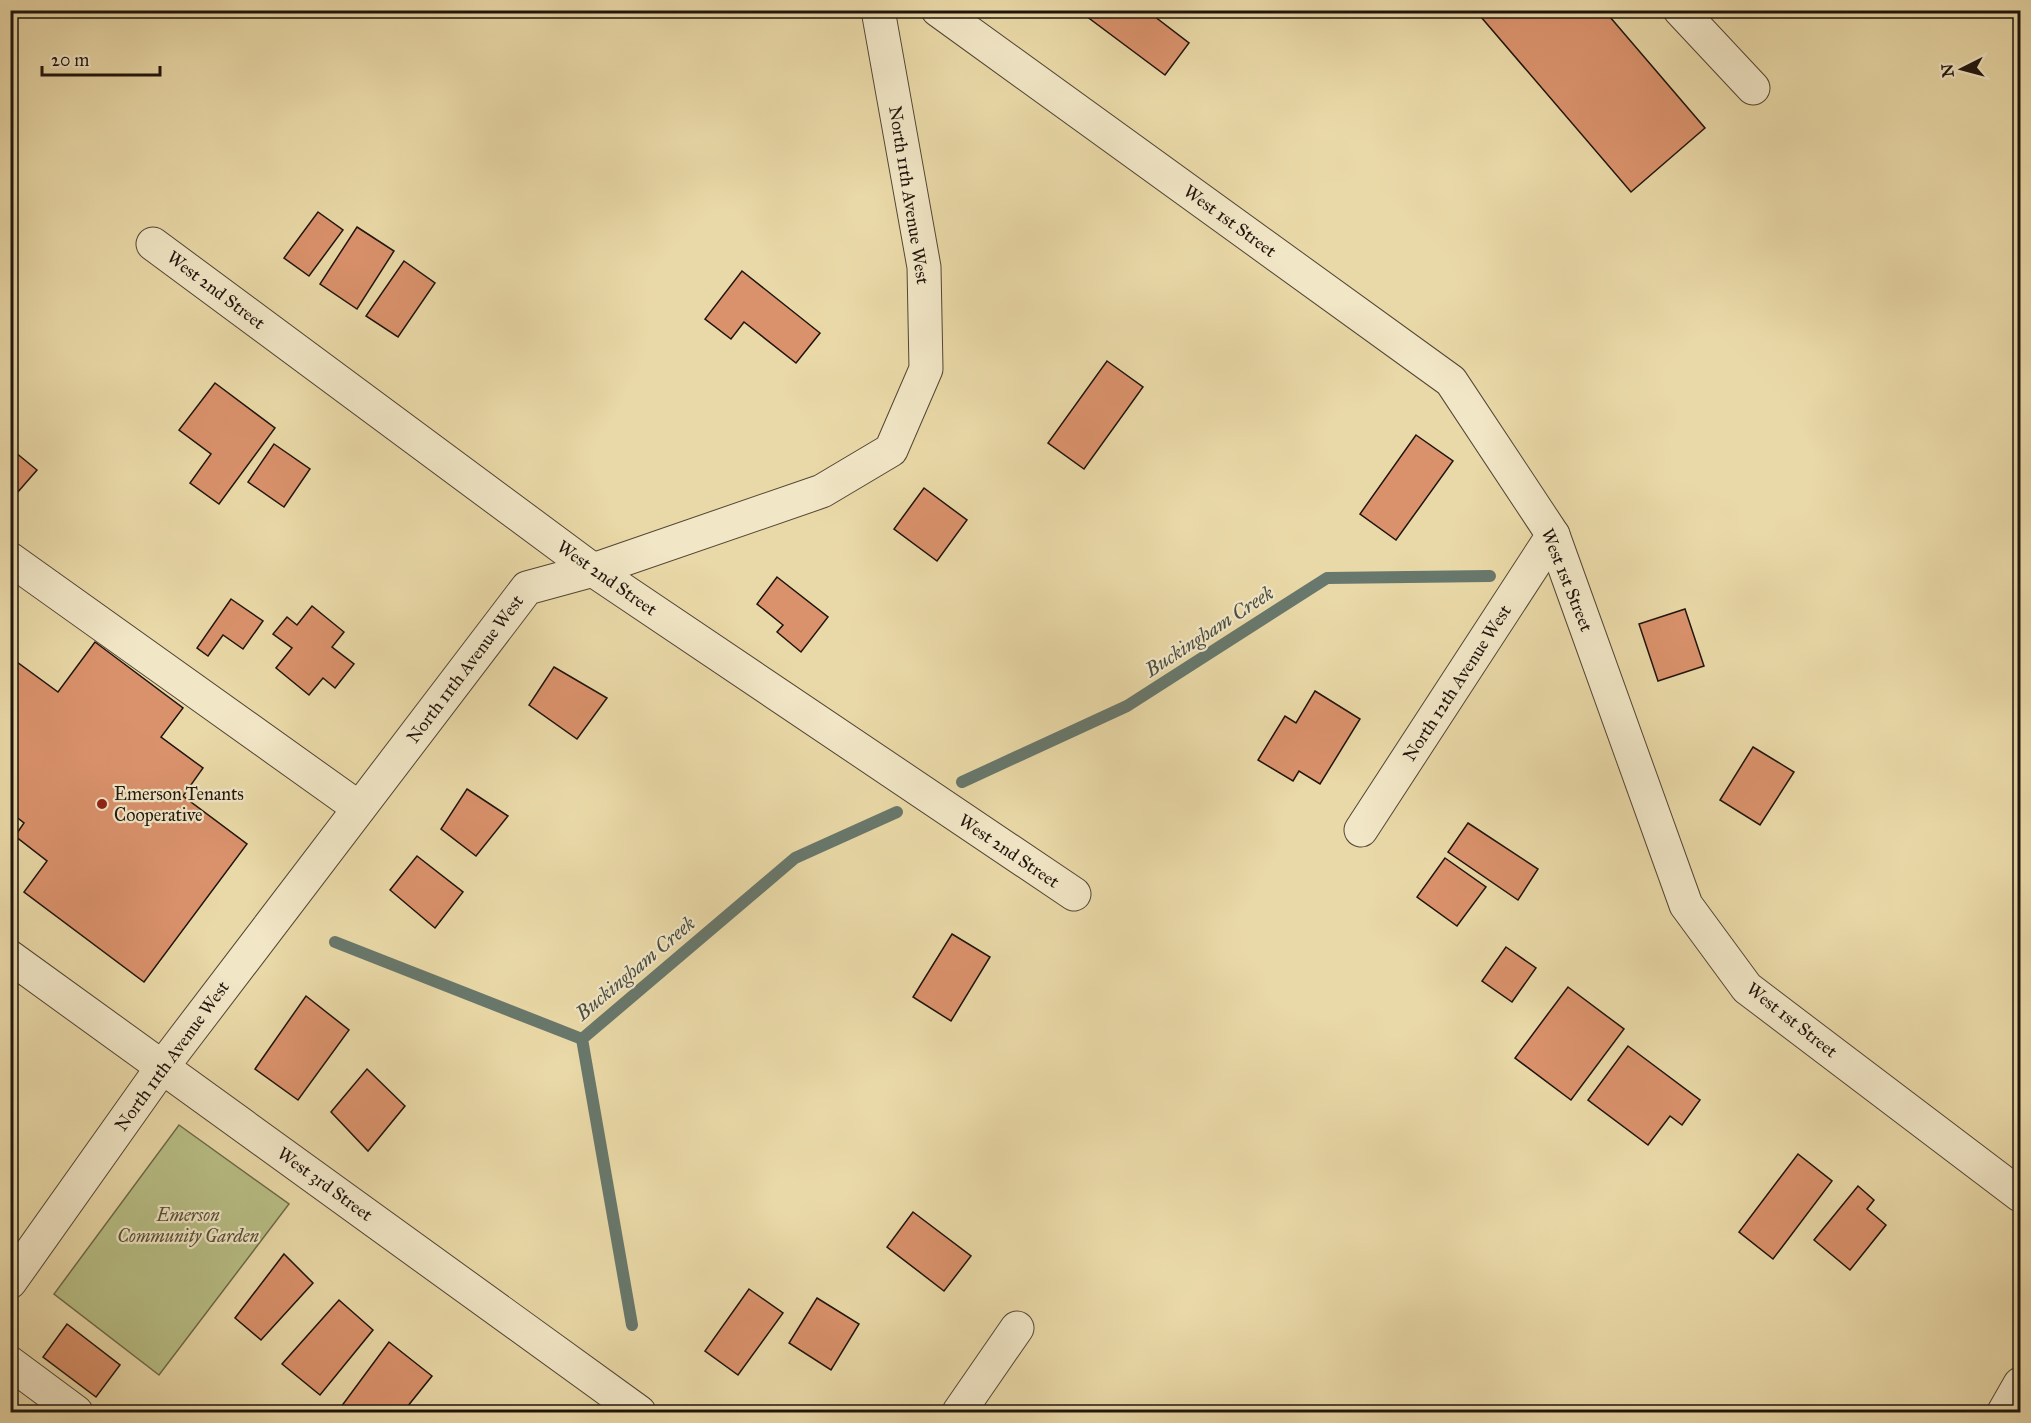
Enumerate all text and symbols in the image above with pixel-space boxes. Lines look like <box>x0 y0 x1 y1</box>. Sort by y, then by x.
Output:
scale bar <box>42 39 160 77</box>
north arrow <box>1932 39 1992 99</box>
text: 20 m <box>51 49 89 71</box>
text: N <box>1937 62 1958 78</box>
street label: North 11th Avenue West <box>884 104 934 286</box>
street label: West 1st Street <box>1179 180 1281 262</box>
street label: West 2nd Street <box>163 246 270 334</box>
street label: West 1st Street <box>1536 525 1598 635</box>
street label: West 2nd Street <box>553 535 662 621</box>
water label: Buckingham Creek <box>1139 580 1278 682</box>
street label: North 11th Avenue West <box>402 590 528 748</box>
street label: North 12th Avenue West <box>1398 600 1516 765</box>
place label: Emerson Tenants Cooperative <box>114 783 244 826</box>
marker: Emerson Tenants Cooperative <box>95 797 109 811</box>
street label: West 2nd Street <box>954 809 1064 893</box>
water label: Buckingham Creek <box>570 911 700 1026</box>
street label: North 11th Avenue West <box>110 976 234 1135</box>
street label: West 1st Street <box>1742 978 1842 1063</box>
street label: West 3rd Street <box>273 1142 377 1226</box>
park label: Emerson Community Garden <box>117 1204 259 1247</box>

